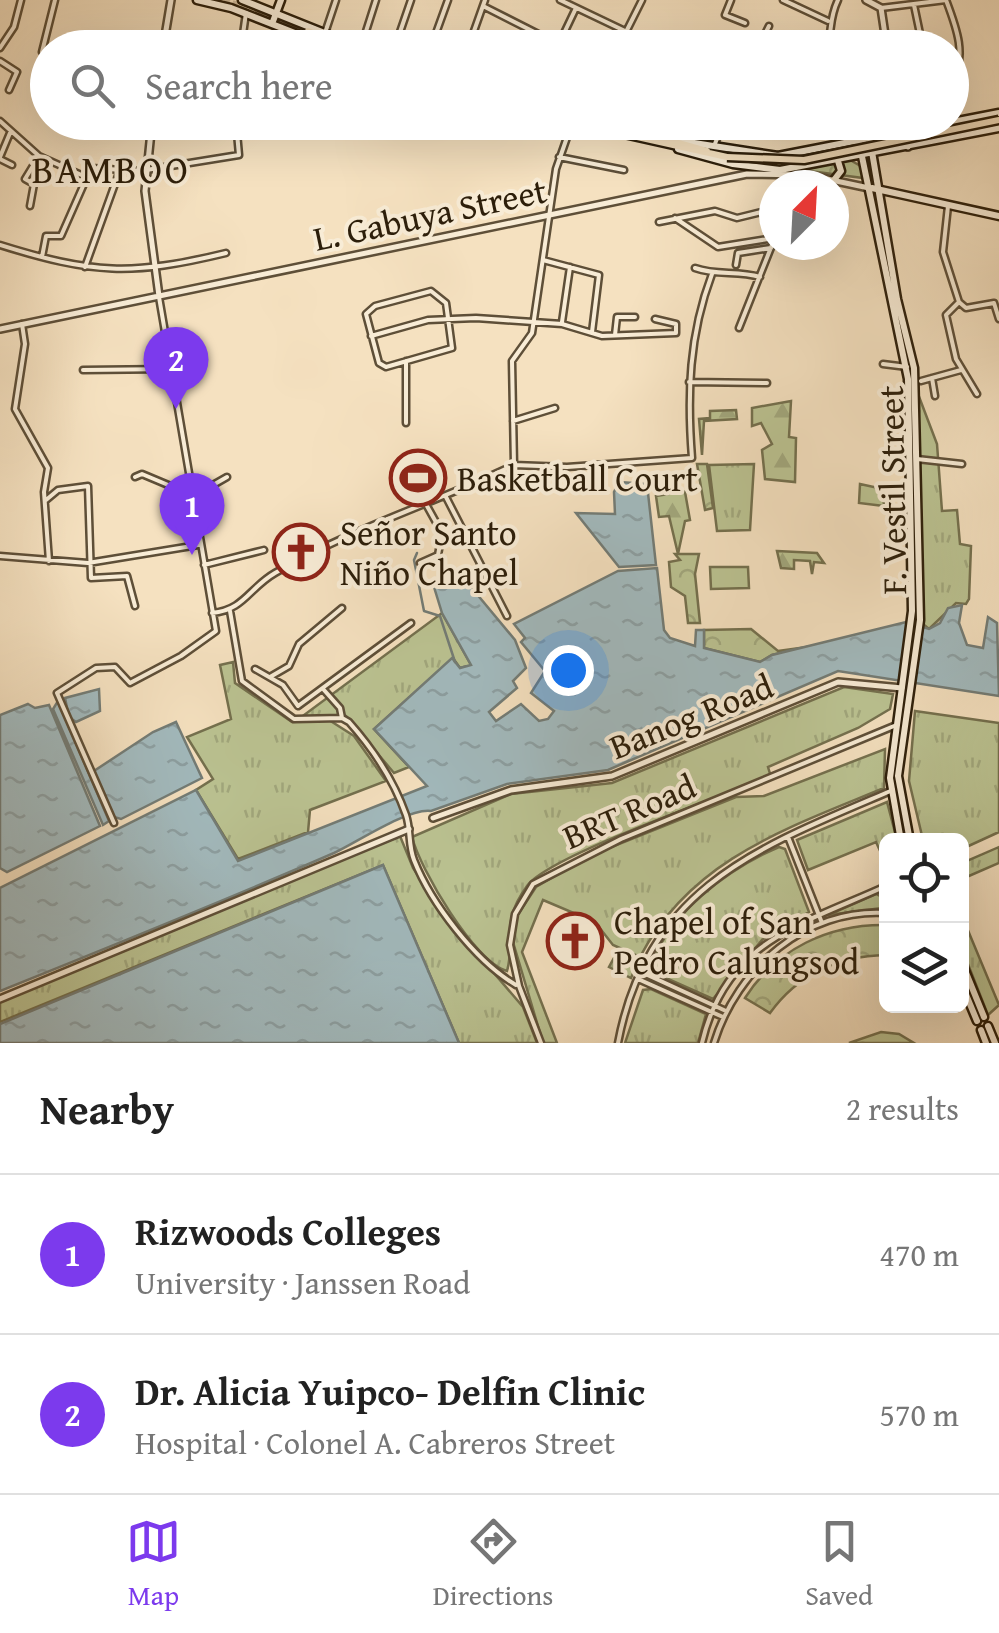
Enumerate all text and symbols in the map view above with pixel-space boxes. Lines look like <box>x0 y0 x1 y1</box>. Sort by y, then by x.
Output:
search box <box>30 30 969 140</box>
text: Search here <box>145 57 333 113</box>
icon: search <box>65 58 120 113</box>
district label: BAMBOO <box>32 141 190 197</box>
street label: L. Gabuya Street <box>309 164 551 264</box>
north arrow <box>759 170 849 260</box>
pin: 2 <box>144 326 208 409</box>
street label: F. Vestil Street <box>865 385 919 595</box>
sports icon: Basketball Court <box>388 448 448 508</box>
place label: Basketball Court <box>457 453 698 504</box>
pin: 1 <box>160 472 224 555</box>
place label: Señor Santo Niño Chapel <box>340 507 518 598</box>
church icon: Señor Santo Niño Chapel <box>271 522 331 582</box>
your location <box>543 645 594 696</box>
street label: Banog Road <box>602 660 781 772</box>
street label: BRT Road <box>555 760 704 862</box>
map controls <box>879 833 969 1013</box>
button: locate <box>879 833 969 923</box>
place label: Chapel of San Pedro Calungsod <box>614 896 860 987</box>
church icon: Chapel of San Pedro Calungsod <box>545 911 605 971</box>
button: layers <box>879 923 969 1013</box>
text: Nearby <box>40 1078 174 1139</box>
text: 2 results <box>846 1085 959 1132</box>
text: Rizwoods Colleges <box>135 1203 441 1259</box>
text: 1 <box>64 1231 81 1278</box>
text: 470 m <box>880 1231 959 1278</box>
text: University · Janssen Road <box>135 1259 470 1306</box>
text: Dr. Alicia Yuipco- Delfin Clinic <box>135 1363 645 1419</box>
text: 2 <box>64 1391 81 1438</box>
text: 570 m <box>880 1391 959 1438</box>
text: Hospital · Colonel A. Cabreros Street <box>135 1419 615 1466</box>
tab: Map <box>126 1514 181 1615</box>
tab: Directions <box>433 1514 553 1615</box>
tab: Saved <box>805 1514 873 1615</box>

